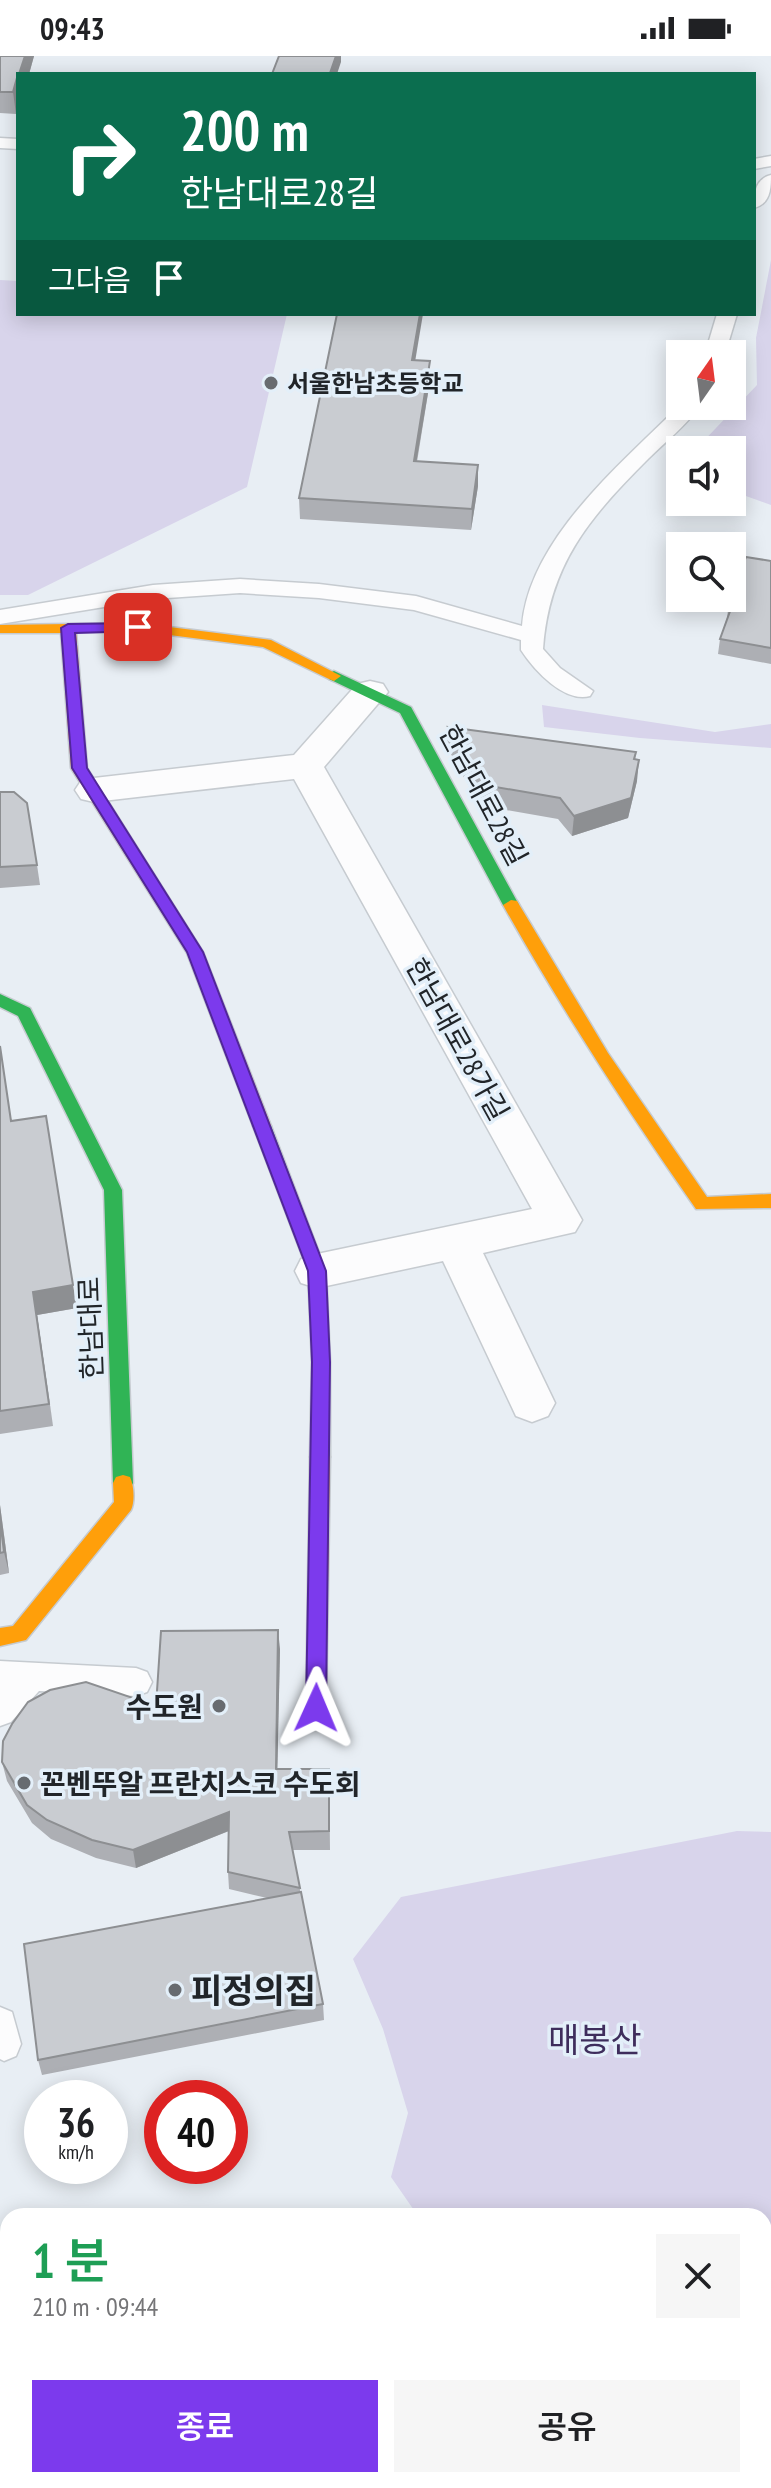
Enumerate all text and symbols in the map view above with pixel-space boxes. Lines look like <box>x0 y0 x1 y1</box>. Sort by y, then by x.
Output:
text: 09:43 <box>40 9 105 48</box>
text: 200 m <box>180 94 309 166</box>
icon: right <box>48 104 152 208</box>
text: 한남대로28길 <box>180 169 378 216</box>
icon: arrive <box>147 256 191 300</box>
text: 그다음 <box>48 260 131 299</box>
north arrow <box>666 340 746 420</box>
map controls <box>666 340 746 612</box>
place label: 서울한남초등학교 <box>287 368 464 399</box>
marker: 서울한남초등학교 <box>262 374 280 392</box>
button: sound <box>666 436 746 516</box>
button: search <box>666 532 746 612</box>
pin <box>104 593 172 661</box>
icon: arrive <box>116 605 160 649</box>
street label: 한남대로28길 <box>432 718 536 872</box>
street label: 한남대로28가길 <box>398 951 518 1127</box>
street label: 한남대로 <box>70 1276 110 1380</box>
position arrow <box>274 1666 358 1750</box>
place label: 수도원 <box>126 1688 203 1725</box>
marker: 수도원 <box>210 1697 228 1715</box>
place label: 꼰벤뚜알 프란치스코 수도회 <box>40 1765 361 1802</box>
marker: 꼰벤뚜알 프란치스코 수도회 <box>15 1774 33 1792</box>
place label: 피정의집 <box>191 1968 316 2012</box>
marker: 피정의집 <box>166 1981 184 1999</box>
park label: 매봉산 <box>548 2017 642 2061</box>
speed limit sign: 40 <box>144 2080 248 2184</box>
text: 36 <box>57 2096 95 2148</box>
text: km/h <box>58 2139 94 2165</box>
text: 1 분 <box>32 2229 109 2291</box>
button: close <box>656 2234 740 2318</box>
text: 210 m · 09:44 <box>32 2290 158 2323</box>
button: 종료 <box>32 2380 378 2472</box>
button: 공유 <box>394 2380 740 2472</box>

